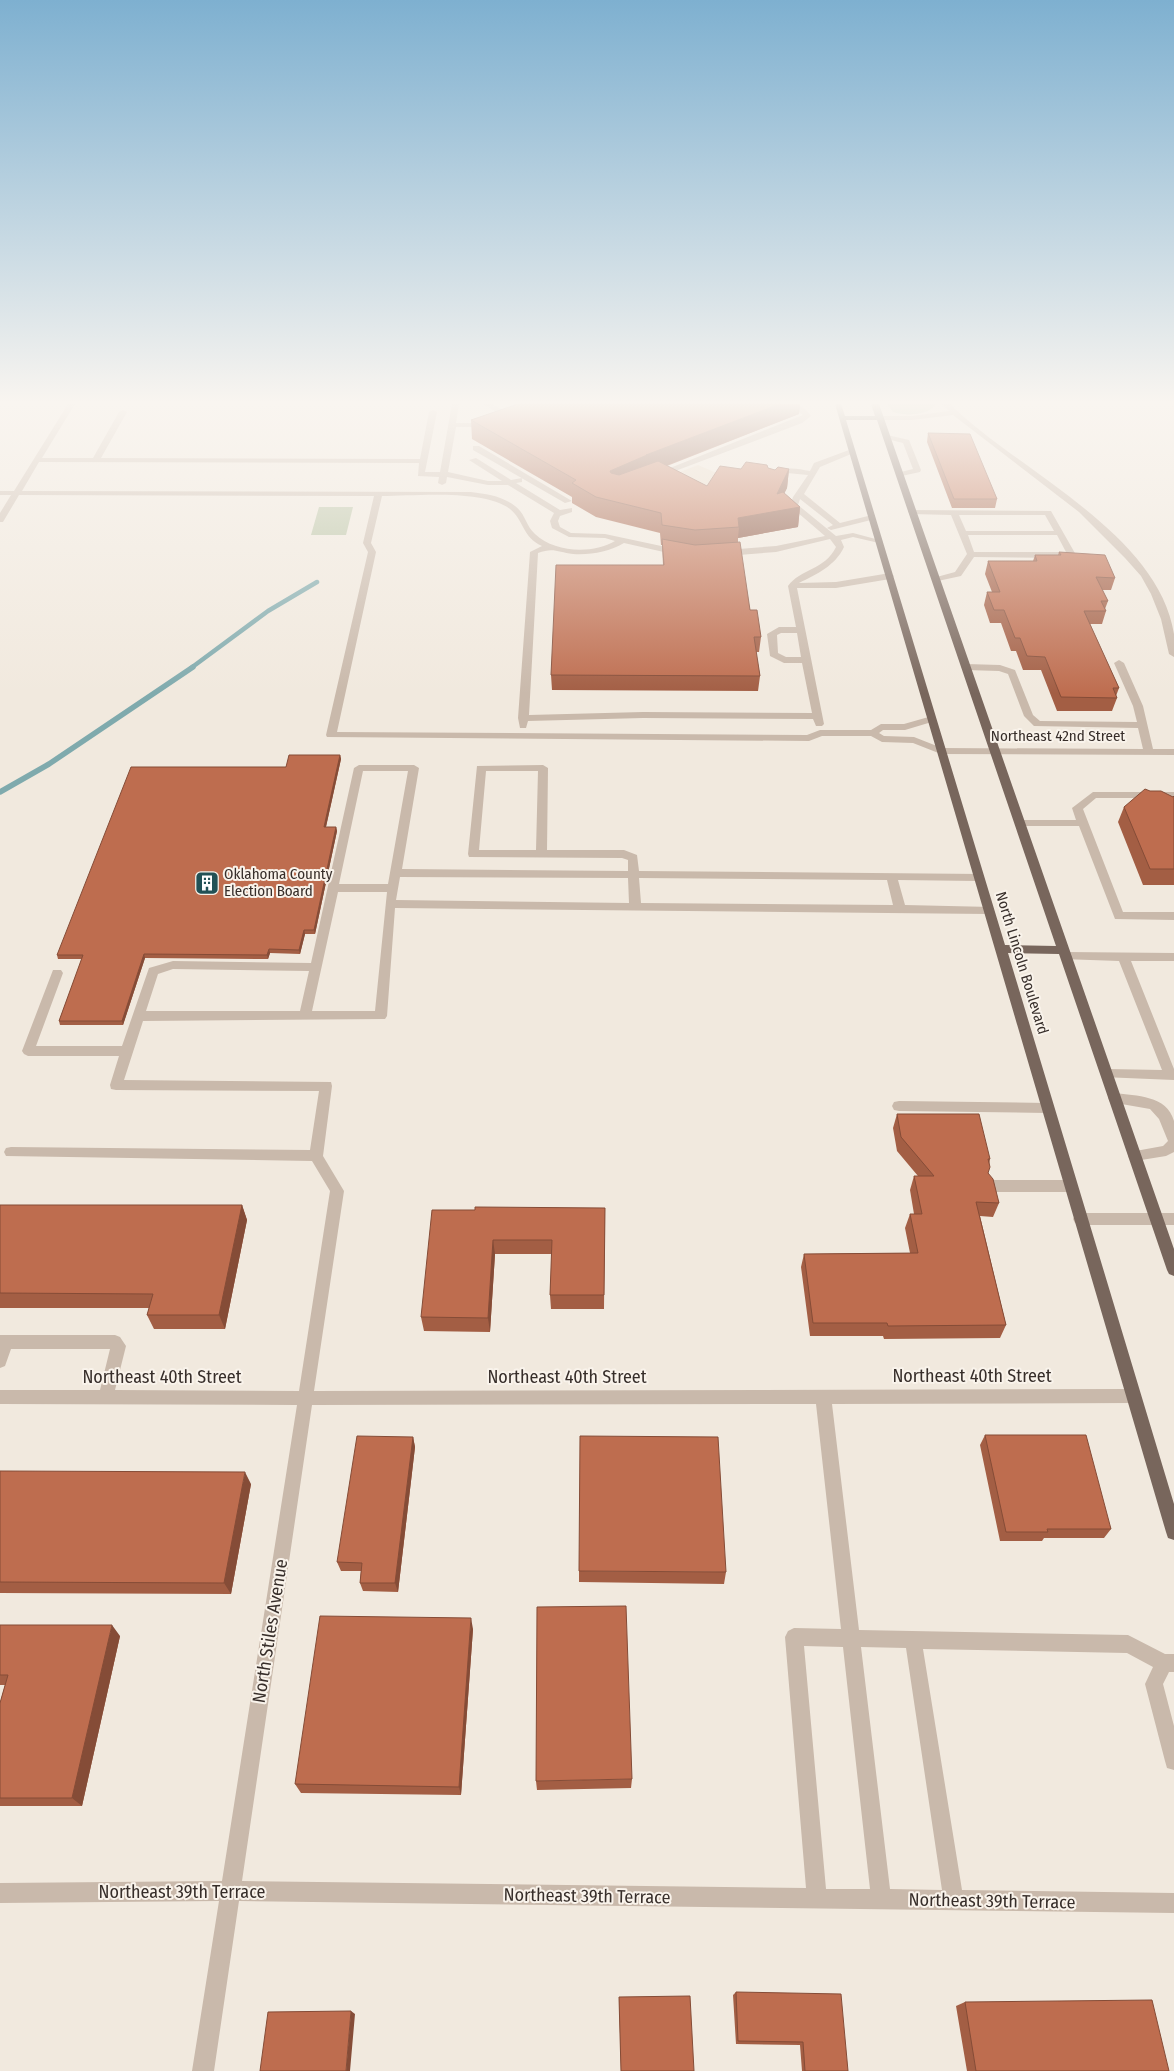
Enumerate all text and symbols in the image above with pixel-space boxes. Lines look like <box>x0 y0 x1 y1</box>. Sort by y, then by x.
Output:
street label: Northeast 42nd Street <box>991 727 1125 745</box>
place label: Oklahoma County Election Board <box>224 865 333 900</box>
building icon: Oklahoma County Election Board <box>194 870 220 896</box>
street label: North Lincoln Boulevard <box>992 890 1052 1036</box>
street label: Northeast 40th Street <box>892 1365 1052 1387</box>
street label: Northeast 40th Street <box>82 1366 242 1388</box>
street label: Northeast 40th Street <box>487 1366 647 1388</box>
street label: North Stiles Avenue <box>248 1557 292 1704</box>
street label: Northeast 39th Terrace <box>99 1881 266 1903</box>
street label: Northeast 39th Terrace <box>503 1884 671 1908</box>
street label: Northeast 39th Terrace <box>908 1889 1076 1913</box>

